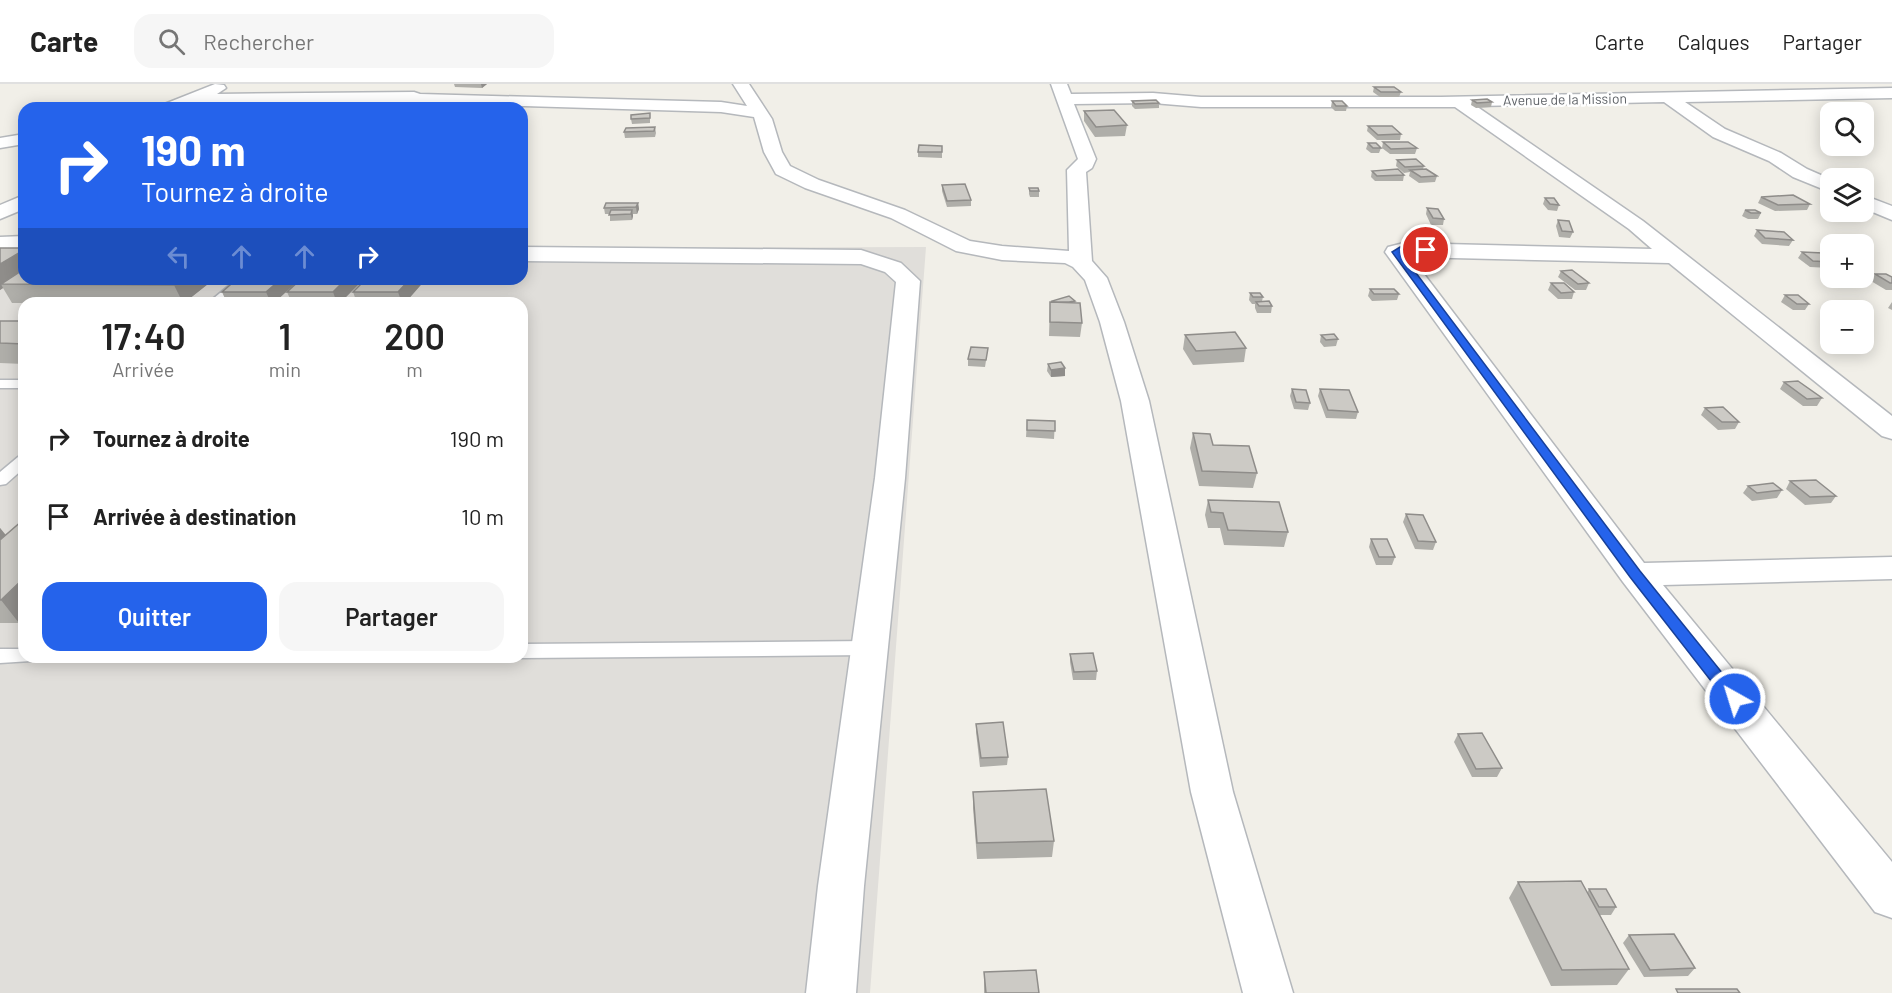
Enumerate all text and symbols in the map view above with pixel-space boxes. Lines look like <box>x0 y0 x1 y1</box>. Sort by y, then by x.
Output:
search box <box>134 14 554 68</box>
text: Carte <box>30 24 98 58</box>
icon: search <box>155 25 188 58</box>
text: Rechercher <box>203 28 314 54</box>
text: Carte <box>1595 29 1644 54</box>
text: Calques <box>1677 29 1750 54</box>
text: Partager <box>1783 29 1862 54</box>
street label: Avenue de la Mission <box>1503 89 1627 109</box>
map controls <box>1820 102 1874 354</box>
button: search <box>1820 102 1874 156</box>
text: 190 m <box>141 124 246 174</box>
icon: right <box>42 126 120 204</box>
button: layers <box>1820 168 1874 222</box>
text: Tournez à droite <box>141 175 329 207</box>
pin <box>1400 224 1451 275</box>
icon: arrive <box>1409 233 1442 266</box>
button: + <box>1820 234 1874 288</box>
icon: left <box>162 240 195 273</box>
icon: ahead <box>225 240 258 273</box>
icon: ahead <box>288 240 321 273</box>
icon: right <box>351 240 384 273</box>
button: − <box>1820 300 1874 354</box>
text: 17:40 <box>101 314 186 357</box>
text: 1 <box>279 314 291 357</box>
text: 200 <box>384 314 445 357</box>
text: Arrivée <box>112 357 174 381</box>
text: min <box>269 357 301 381</box>
text: m <box>406 357 423 381</box>
icon: right <box>42 422 75 455</box>
text: Tournez à droite <box>93 425 250 451</box>
text: 190 m <box>450 425 504 451</box>
icon: arrive <box>42 500 75 533</box>
text: Arrivée à destination <box>93 503 296 529</box>
text: 10 m <box>461 503 504 529</box>
button: Quitter <box>42 582 267 651</box>
button: Partager <box>279 582 504 651</box>
position arrow <box>1703 667 1767 731</box>

